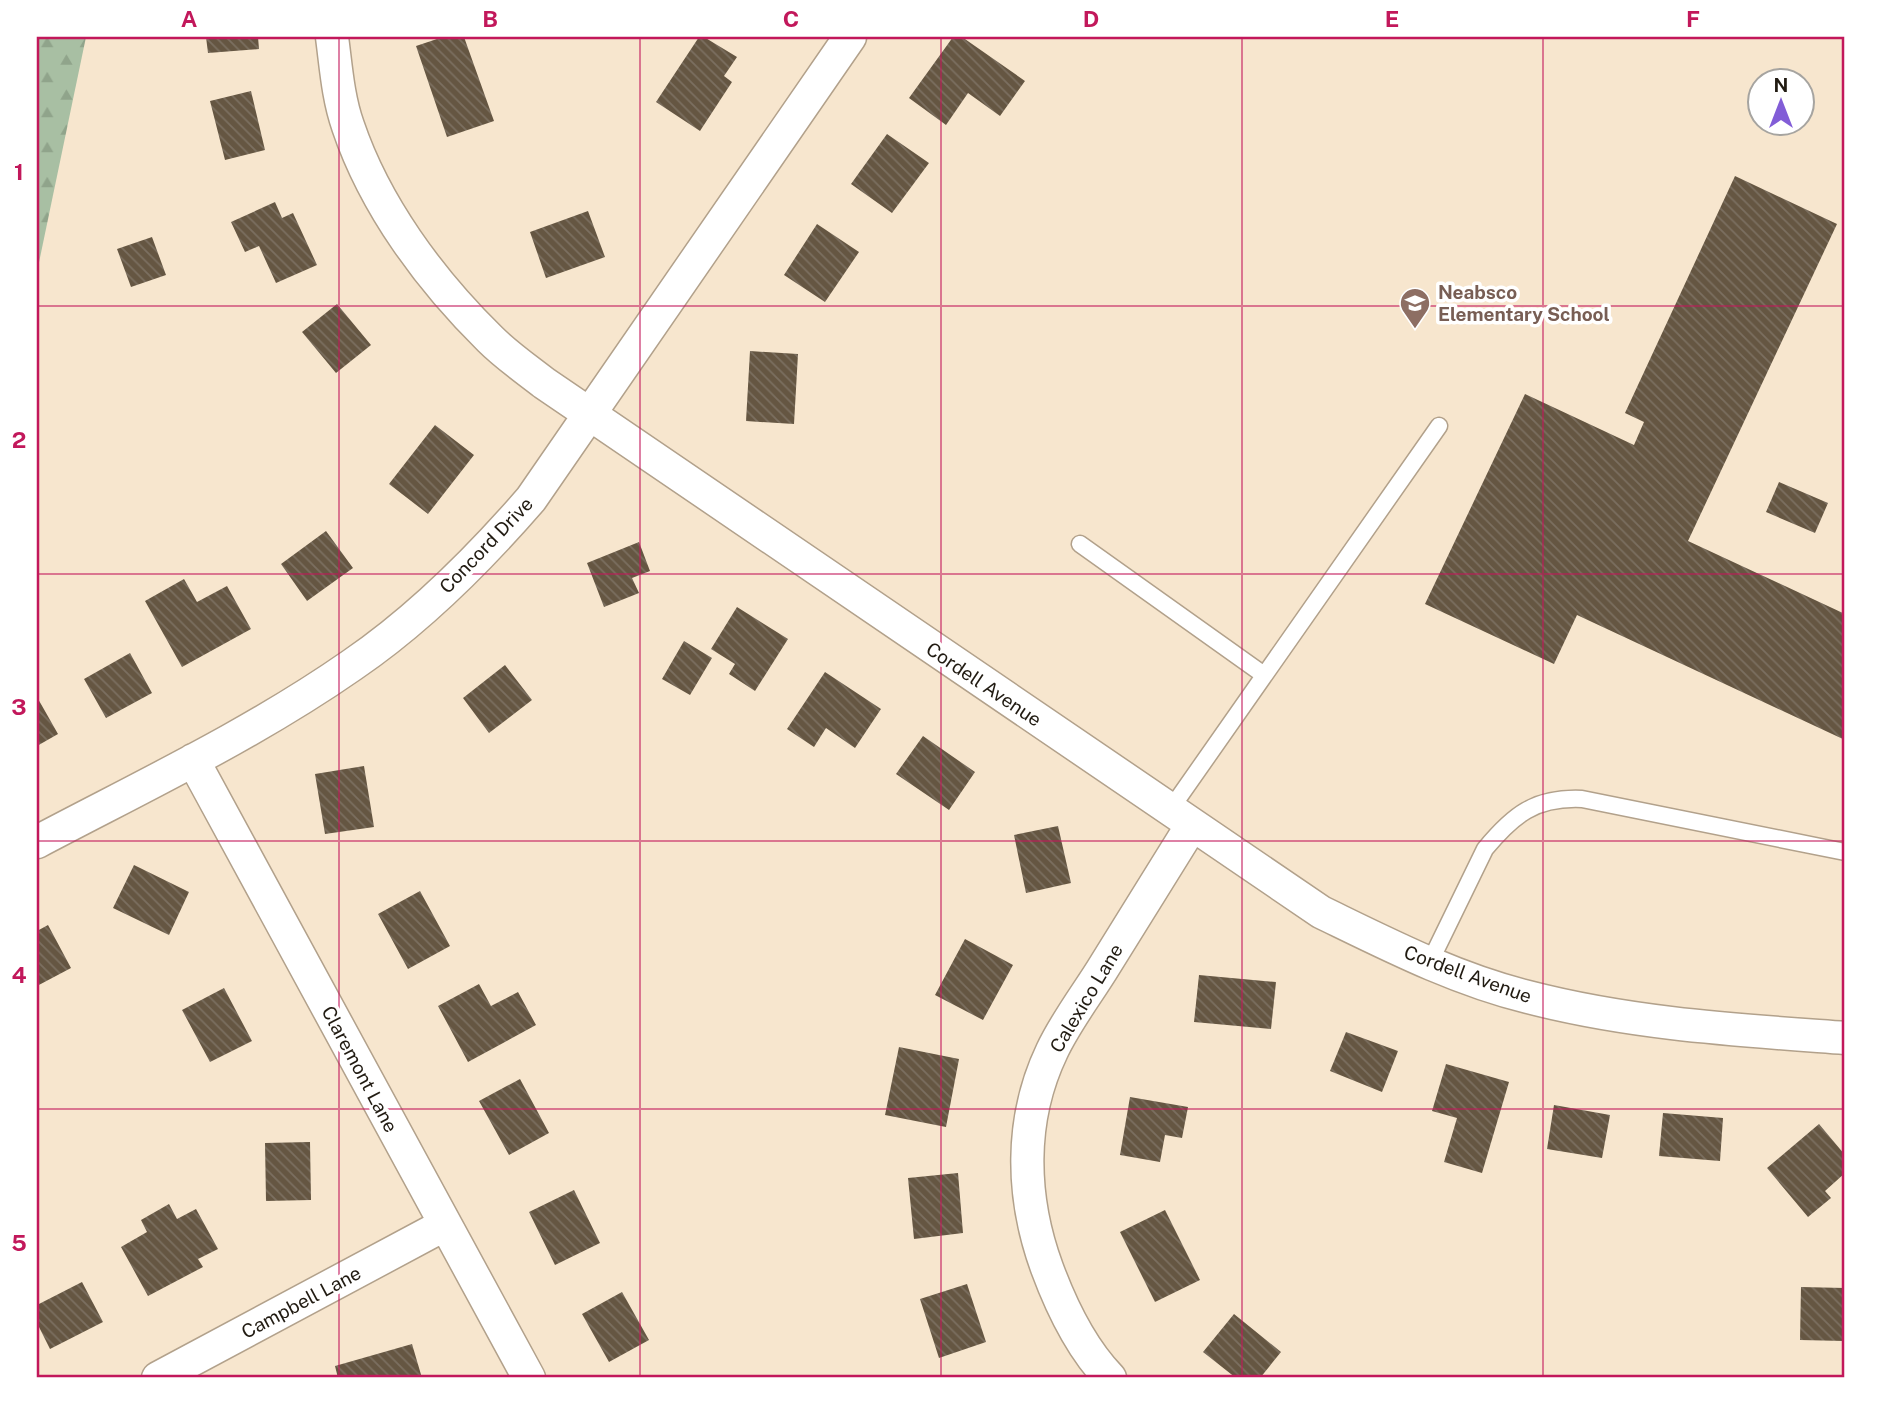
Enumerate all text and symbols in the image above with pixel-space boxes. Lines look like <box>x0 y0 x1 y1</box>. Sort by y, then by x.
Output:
text: A <box>181 5 198 32</box>
text: B <box>482 5 498 32</box>
text: C <box>783 5 799 32</box>
text: D <box>1083 5 1099 32</box>
text: E <box>1385 5 1399 32</box>
text: F <box>1686 5 1700 32</box>
north arrow <box>1745 66 1815 136</box>
text: N <box>1774 74 1788 96</box>
text: 1 <box>14 158 24 185</box>
place label: Neabsco Elementary School <box>1438 281 1610 325</box>
school or university icon: Neabsco Elementary School <box>1398 286 1432 330</box>
text: 2 <box>12 426 26 453</box>
street label: Concord Drive <box>435 493 537 597</box>
street label: Cordell Avenue <box>922 637 1046 731</box>
text: 3 <box>11 693 27 720</box>
street label: Calexico Lane <box>1045 940 1127 1056</box>
street label: Cordell Avenue <box>1401 941 1535 1007</box>
text: 4 <box>11 961 27 988</box>
street label: Claremont Lane <box>317 1002 403 1136</box>
text: 5 <box>11 1229 27 1256</box>
street label: Campbell Lane <box>238 1261 364 1343</box>

